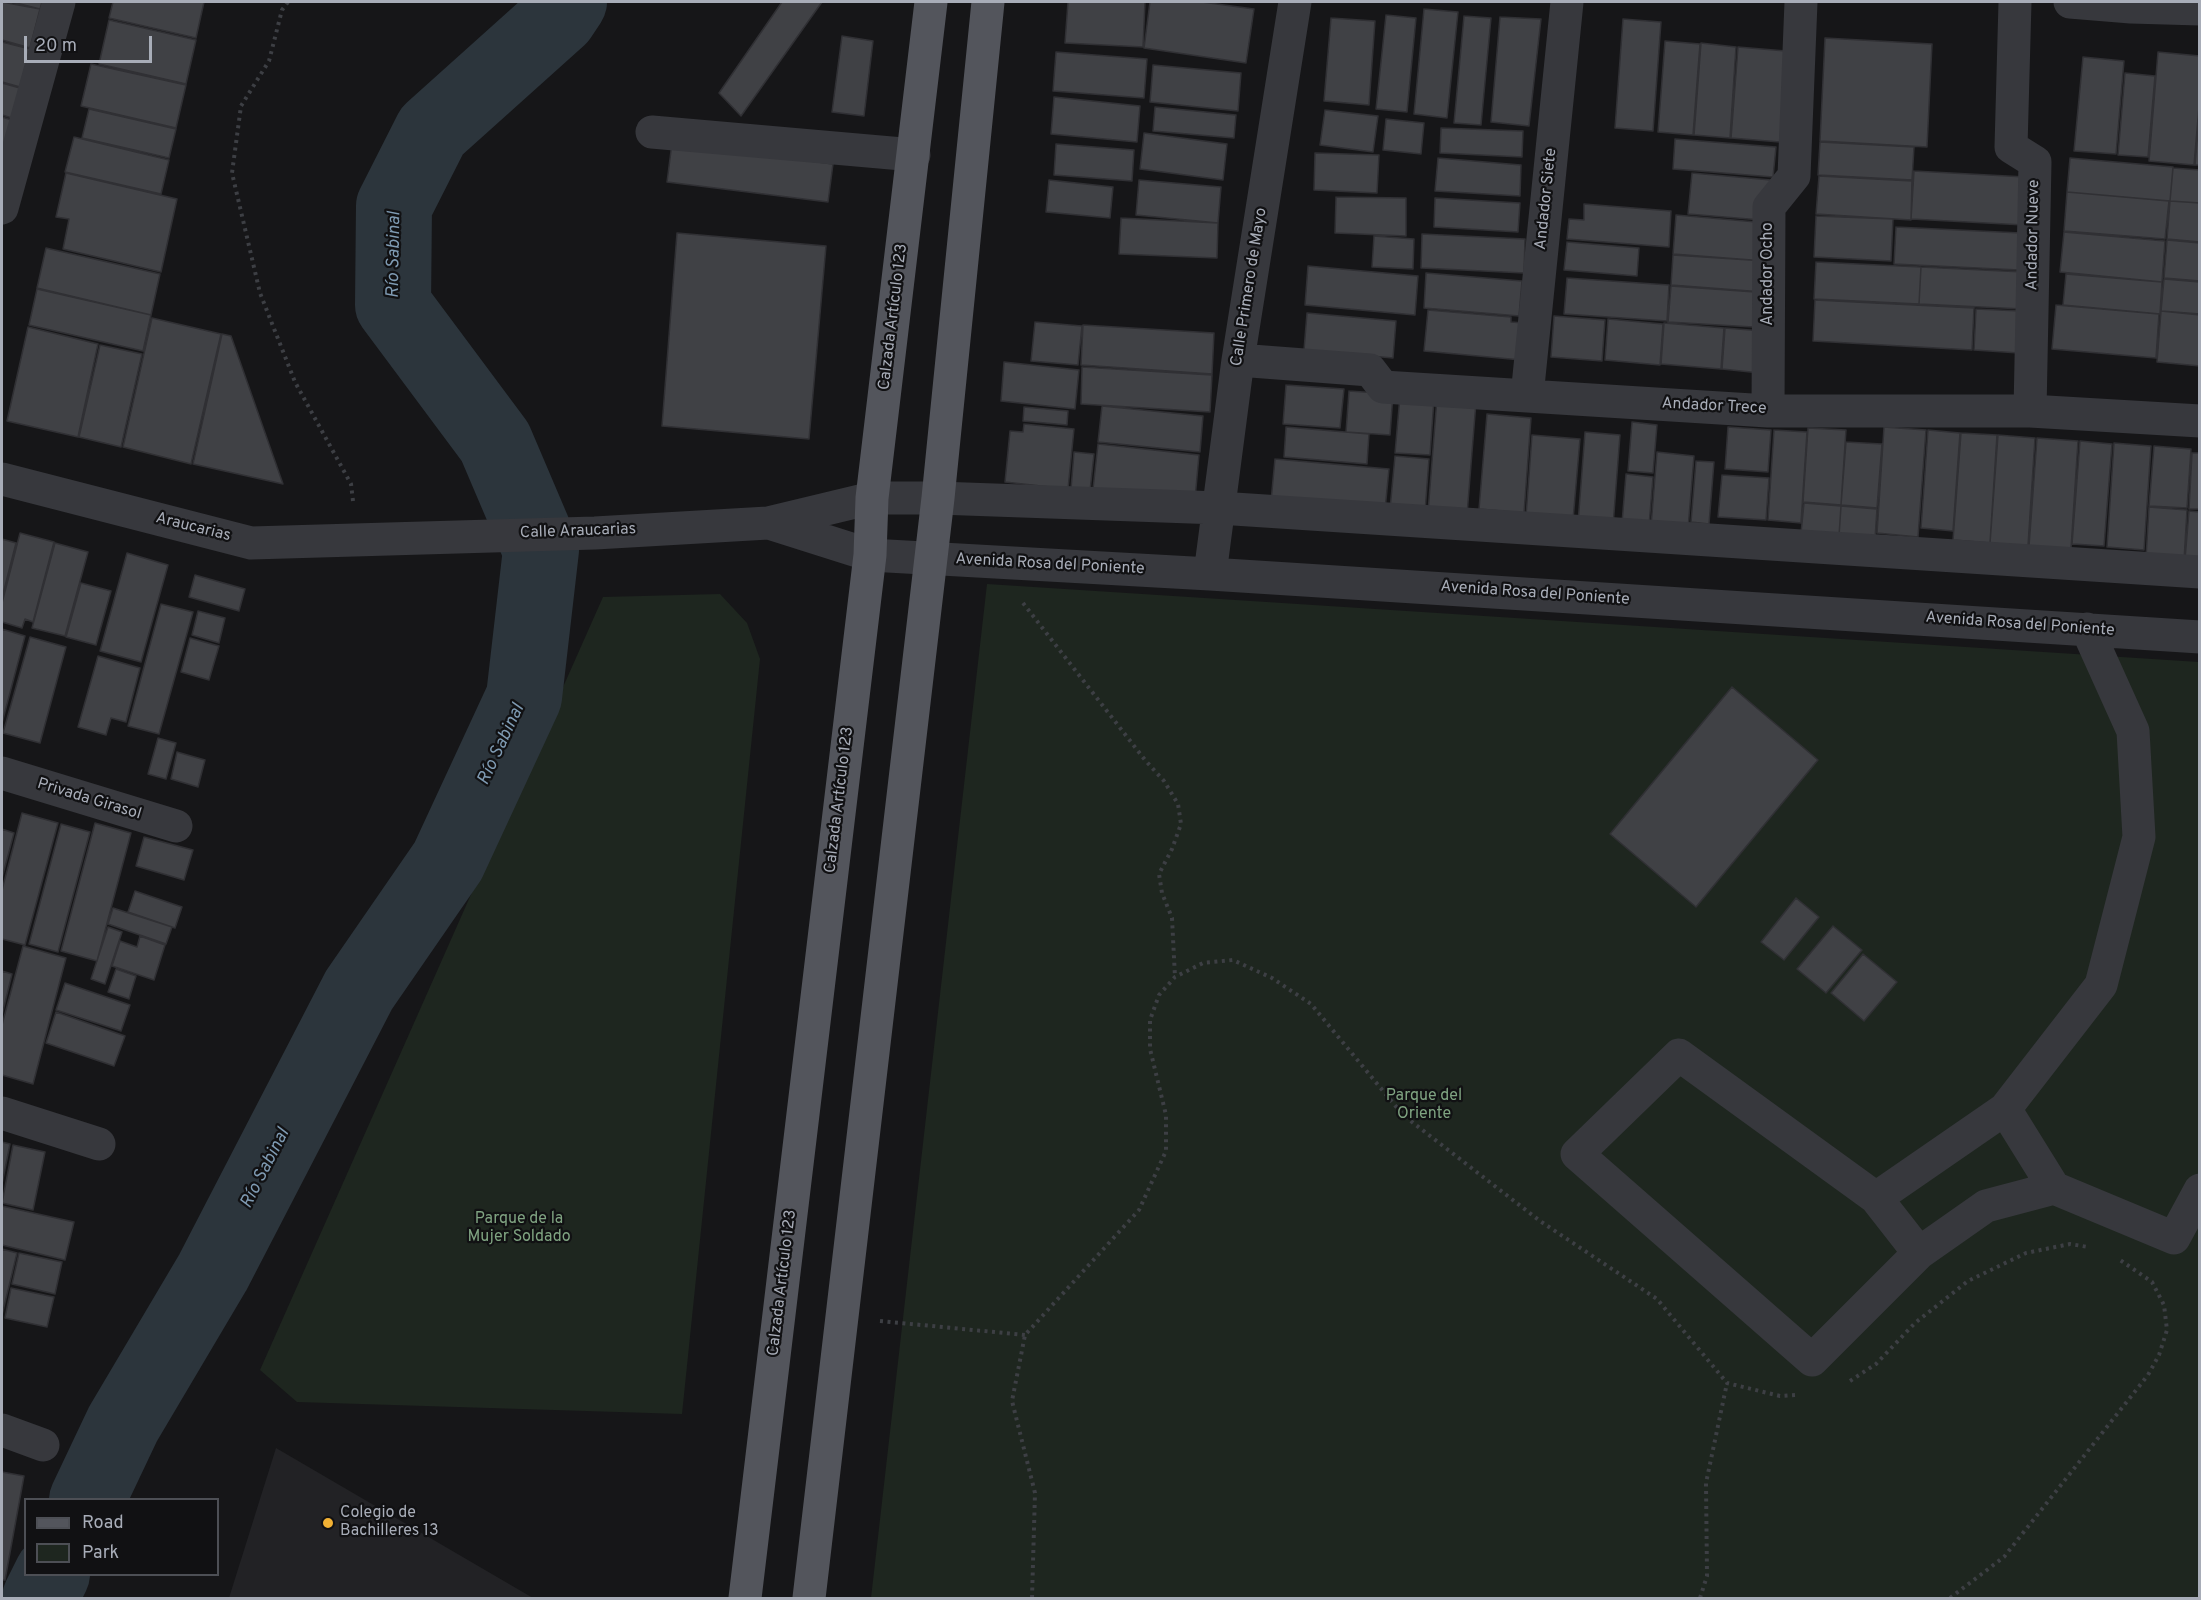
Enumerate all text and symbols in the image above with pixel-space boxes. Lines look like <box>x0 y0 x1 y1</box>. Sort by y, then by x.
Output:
scale bar <box>27 24 154 62</box>
text: 20 m <box>35 35 77 58</box>
street label: Andador Siete <box>1532 147 1562 251</box>
street label: Andador Nueve <box>2023 179 2045 291</box>
street label: Calle Primero de Mayo <box>1228 206 1272 368</box>
water label: Río Sabinal <box>383 211 407 299</box>
street label: Andador Ocho <box>1759 222 1779 326</box>
street label: Calzada Artículo 123 <box>875 243 913 391</box>
street label: Andador Trece <box>1661 395 1767 419</box>
street label: Araucarias <box>153 509 233 547</box>
street label: Calle Araucarias <box>520 520 636 544</box>
street label: Avenida Rosa del Poniente <box>955 550 1145 580</box>
street label: Avenida Rosa del Poniente <box>1440 578 1630 610</box>
street label: Avenida Rosa del Poniente <box>1925 609 2115 641</box>
water label: Río Sabinal <box>474 701 530 789</box>
street label: Calzada Artículo 123 <box>821 726 859 874</box>
street label: Privada Girasol <box>35 775 143 825</box>
park label: Parque del Oriente <box>1386 1087 1462 1125</box>
water label: Río Sabinal <box>237 1125 295 1213</box>
street label: Calzada Artículo 123 <box>764 1209 802 1357</box>
park label: Parque de la Mujer Soldado <box>467 1210 571 1248</box>
legend <box>24 1498 219 1576</box>
place label: Colegio de Bachilleres 13 <box>340 1504 439 1542</box>
text: Road <box>82 1512 124 1535</box>
marker: Colegio de Bachilleres 13 <box>321 1516 335 1530</box>
text: Park <box>82 1542 119 1565</box>

